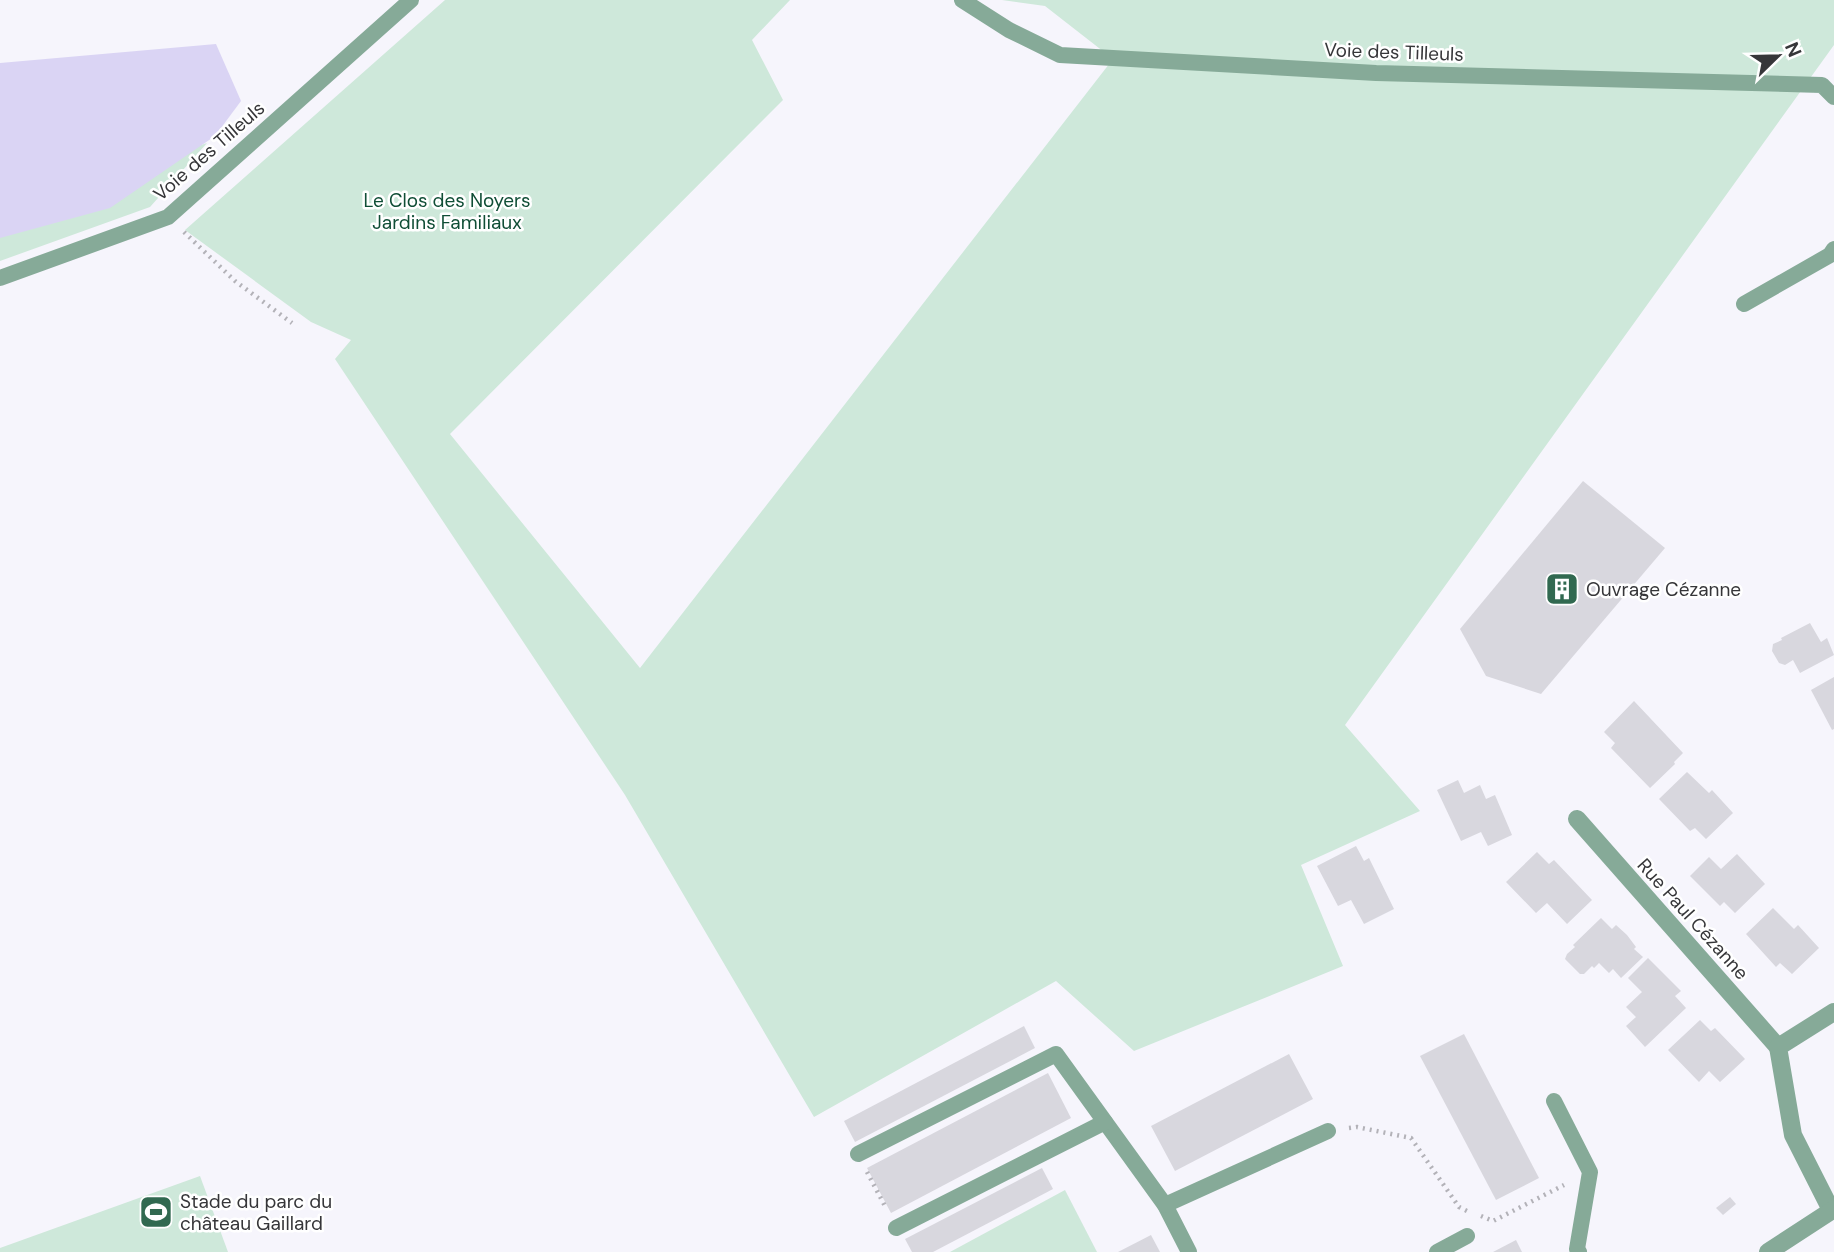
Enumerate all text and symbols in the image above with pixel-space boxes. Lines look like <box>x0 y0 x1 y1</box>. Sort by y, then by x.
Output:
north arrow <box>1743 21 1813 91</box>
street label: Voie des Tilleuls <box>1324 37 1464 67</box>
text: N <box>1779 38 1807 61</box>
street label: Voie des Tilleuls <box>148 96 270 206</box>
park label: Le Clos des Noyers Jardins Familiaux <box>363 188 531 235</box>
building icon: Ouvrage Cézanne <box>1543 570 1581 608</box>
place label: Ouvrage Cézanne <box>1586 577 1741 602</box>
street label: Rue Paul Cézanne <box>1632 853 1754 985</box>
place label: Stade du parc du château Gaillard <box>180 1189 332 1236</box>
sports icon: Stade du parc du château Gaillard <box>137 1193 175 1231</box>

